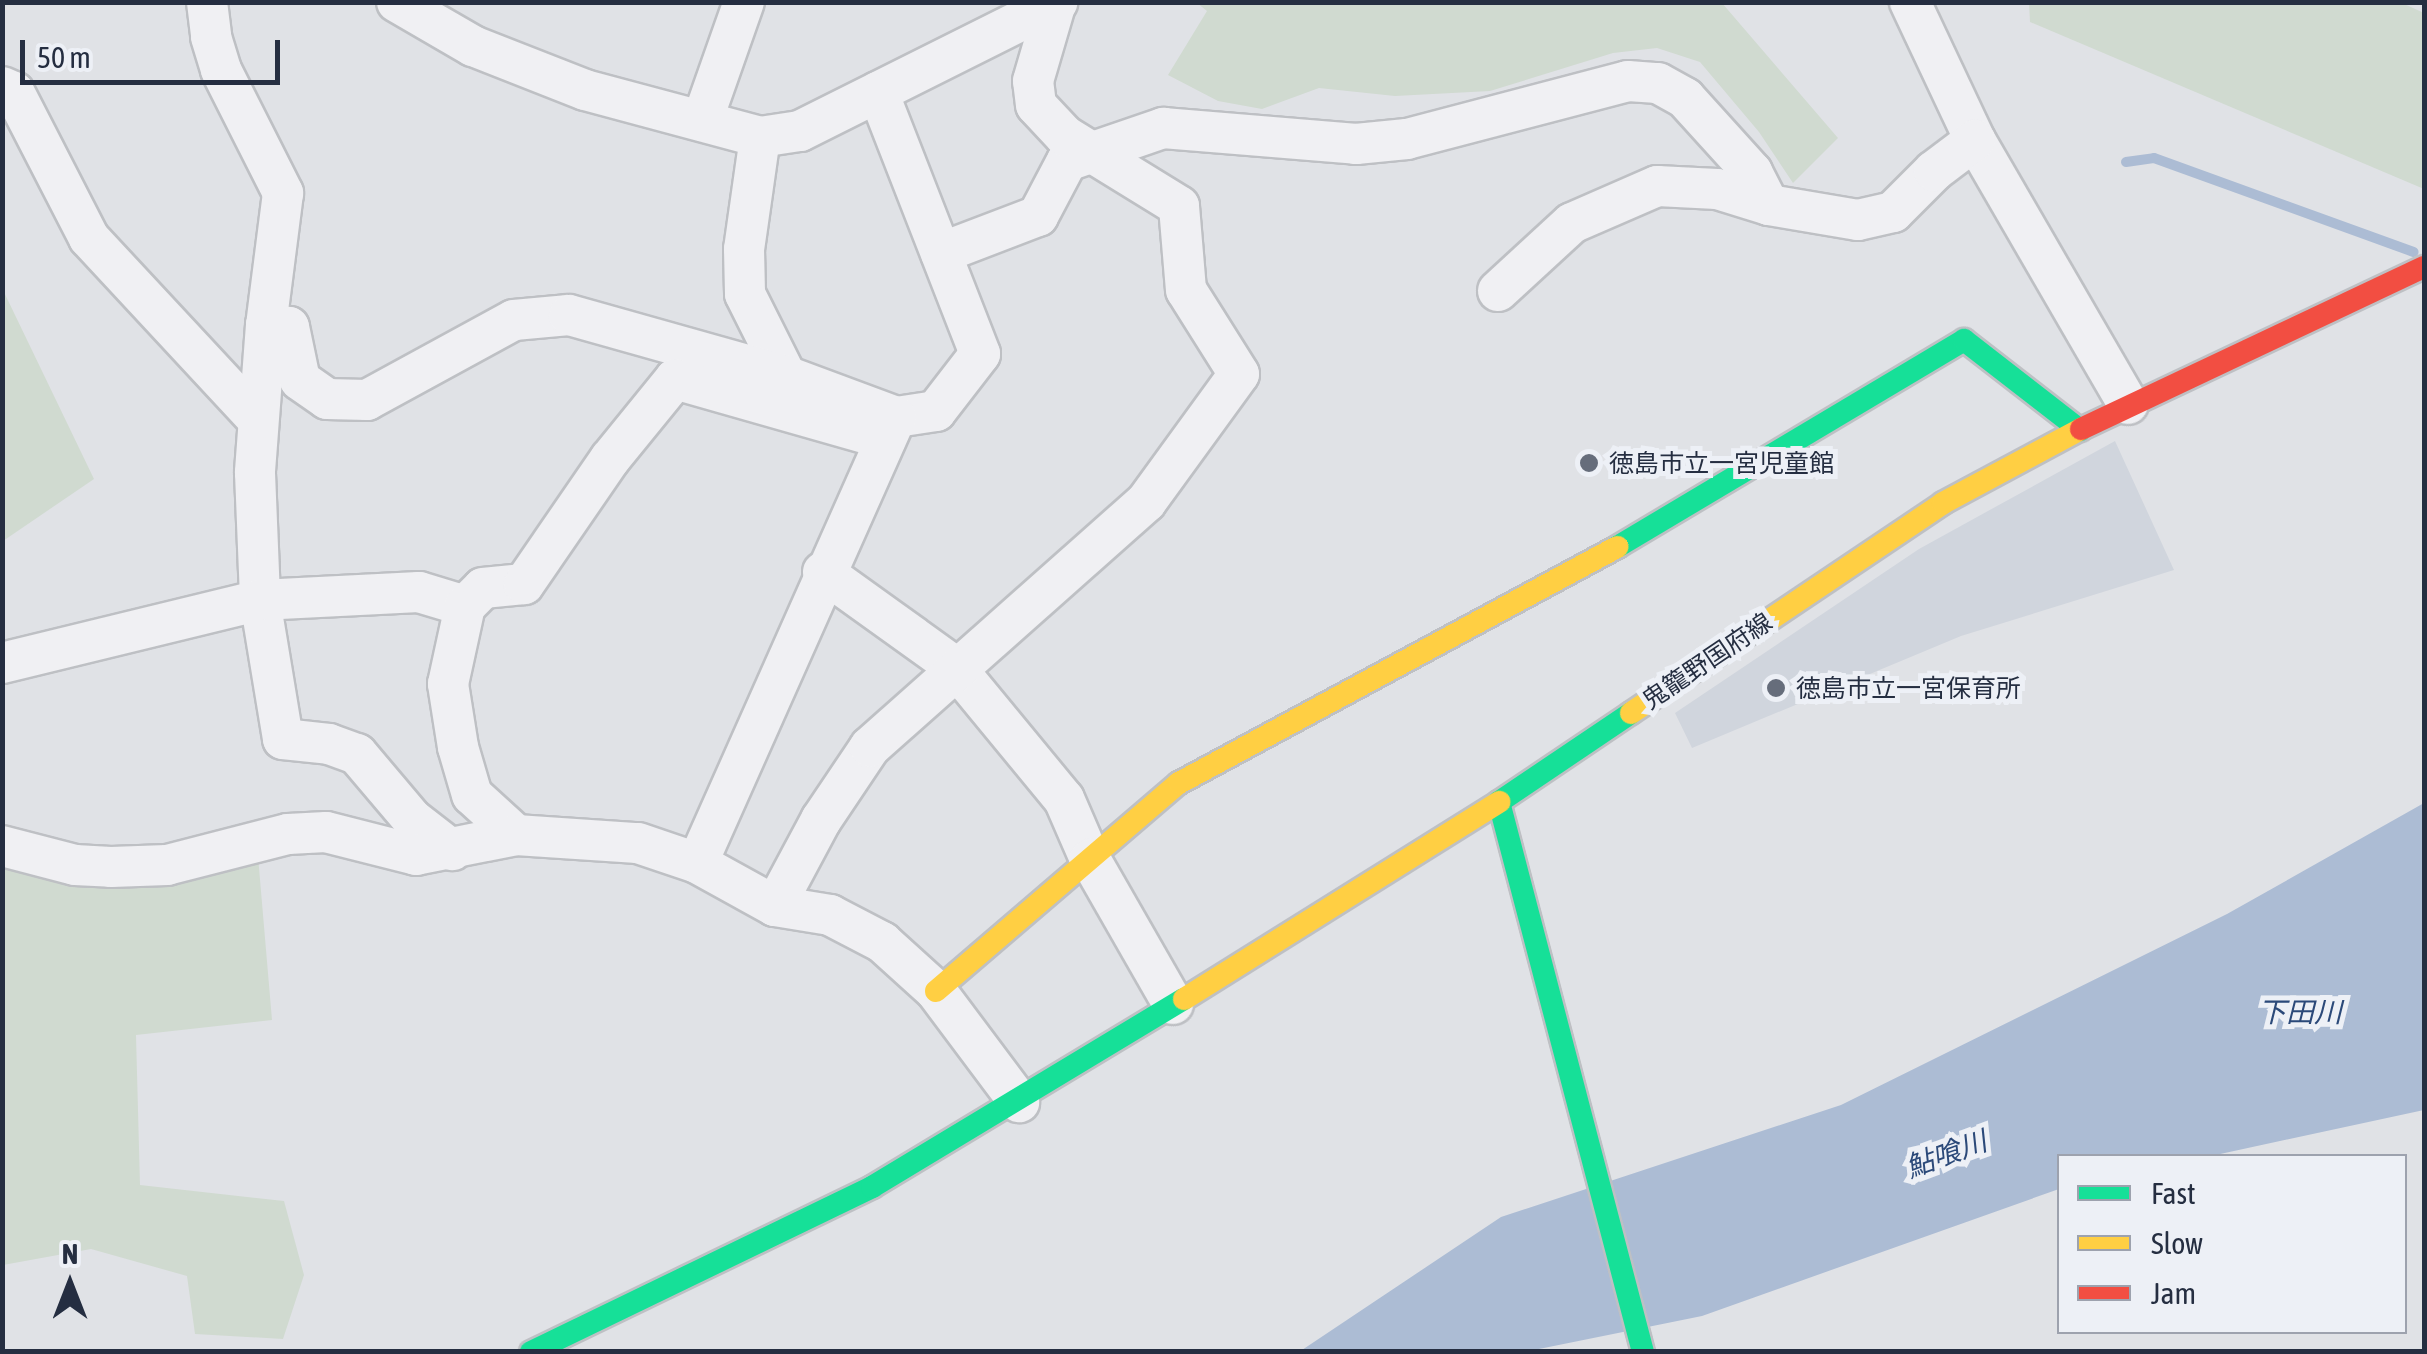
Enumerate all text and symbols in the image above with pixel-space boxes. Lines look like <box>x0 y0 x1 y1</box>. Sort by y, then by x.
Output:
scale bar <box>25 20 285 82</box>
text: 50 m <box>37 40 91 74</box>
place label: 徳島市立一宮児童館 <box>1609 448 1834 478</box>
marker: 徳島市立一宮児童館 <box>1578 452 1600 474</box>
street label: 鬼籠野国府線 <box>1636 607 1778 715</box>
place label: 徳島市立一宮保育所 <box>1796 673 2021 703</box>
marker: 徳島市立一宮保育所 <box>1765 677 1787 699</box>
water label: 下田川 <box>2258 995 2342 1029</box>
water label: 鮎喰川 <box>1901 1124 1991 1184</box>
legend <box>2057 1154 2407 1334</box>
text: Fast <box>2151 1176 2196 1210</box>
text: Slow <box>2151 1226 2203 1260</box>
north arrow <box>20 1234 120 1334</box>
text: N <box>62 1238 78 1270</box>
text: Jam <box>2151 1276 2196 1310</box>

